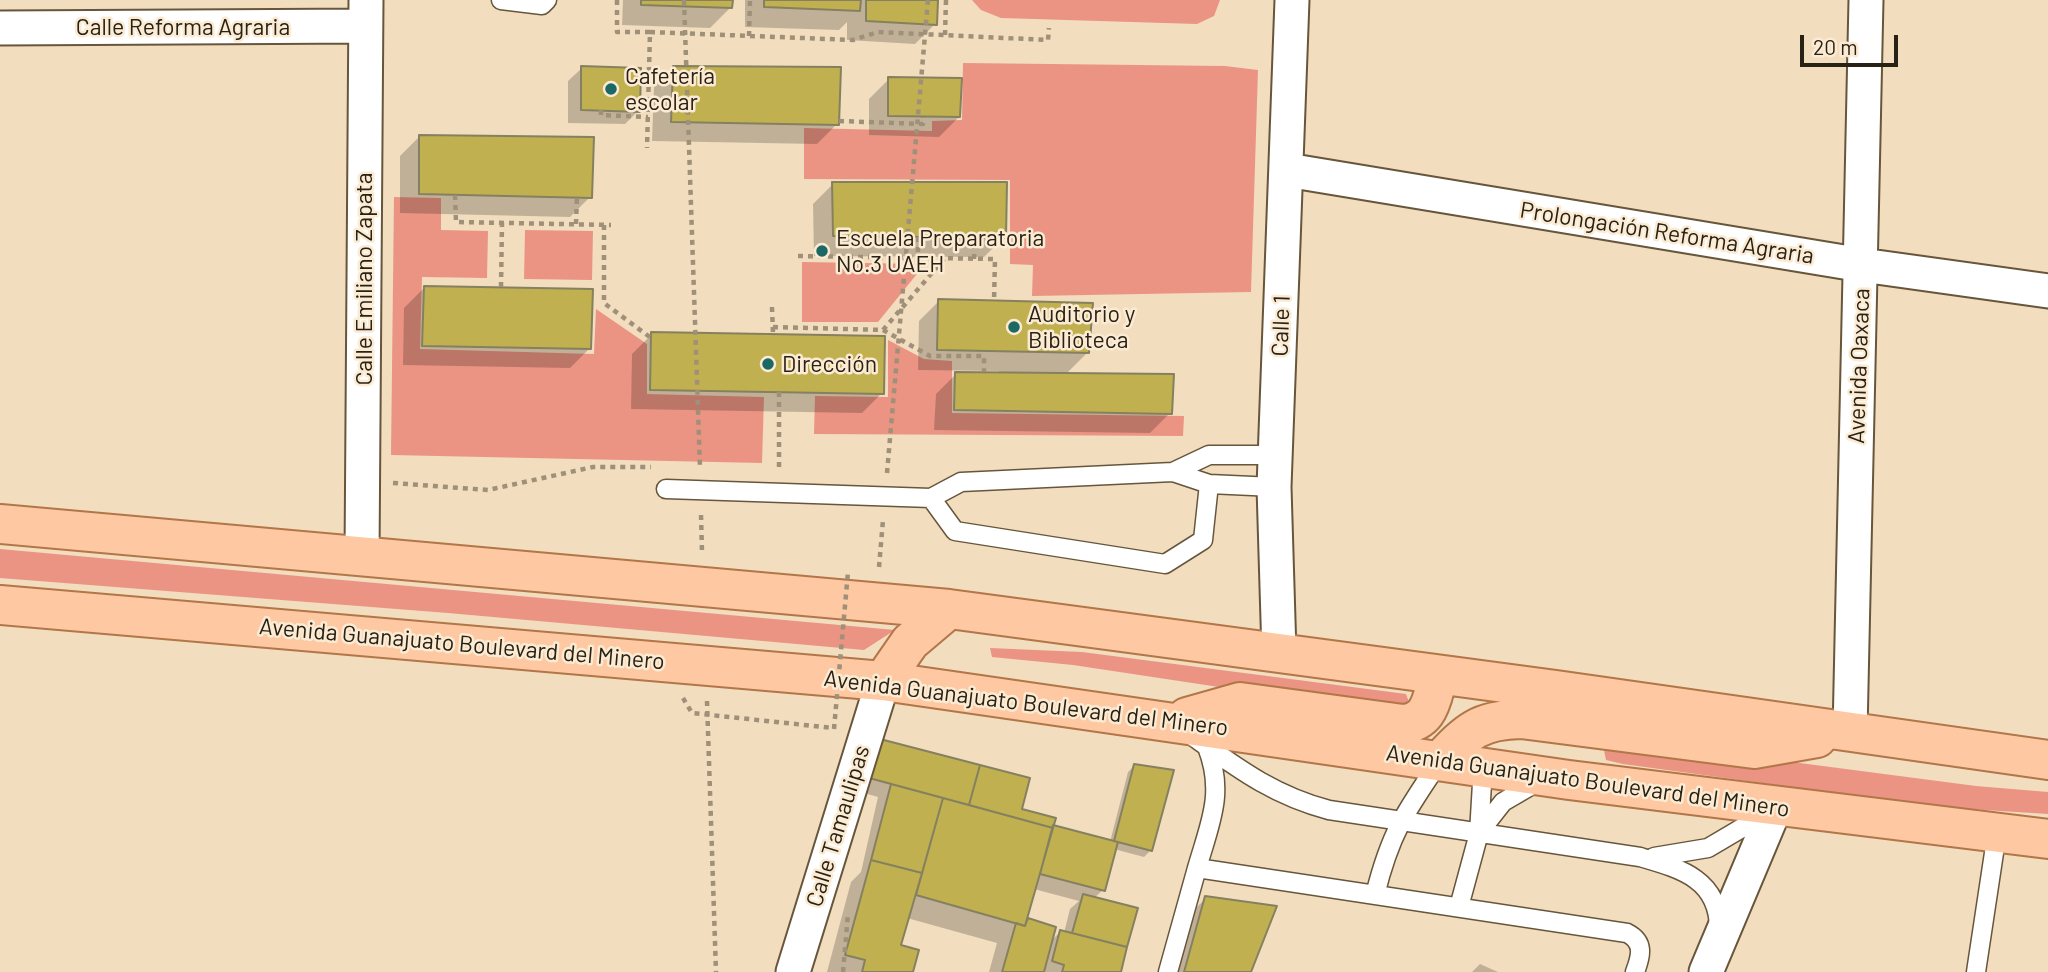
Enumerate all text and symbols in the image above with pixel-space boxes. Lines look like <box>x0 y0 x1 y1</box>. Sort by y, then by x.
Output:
street label: Calle Reforma Agraria <box>76 13 290 41</box>
scale bar <box>1803 21 1901 65</box>
text: 20 m <box>1813 34 1858 59</box>
place label: Cafetería escolar <box>625 62 715 116</box>
marker: Cafetería escolar <box>603 81 619 97</box>
street label: Calle Emiliano Zapata <box>350 173 378 385</box>
street label: Prolongación Reforma Agraria <box>1518 196 1816 270</box>
place label: Escuela Preparatoria No.3 UAEH <box>836 224 1044 278</box>
marker: Escuela Preparatoria No.3 UAEH <box>814 243 830 259</box>
street label: Avenida Oaxaca <box>1842 288 1876 444</box>
street label: Calle 1 <box>1266 295 1296 357</box>
place label: Auditorio y Biblioteca <box>1028 300 1135 354</box>
marker: Auditorio y Biblioteca <box>1006 319 1022 335</box>
place label: Dirección <box>782 350 877 378</box>
marker: Dirección <box>760 356 776 372</box>
street label: Avenida Guanajuato Boulevard del Minero <box>258 613 666 675</box>
street label: Avenida Guanajuato Boulevard del Minero <box>822 664 1230 742</box>
street label: Avenida Guanajuato Boulevard del Minero <box>1385 739 1791 823</box>
street label: Calle Tamaulipas <box>800 742 876 910</box>

